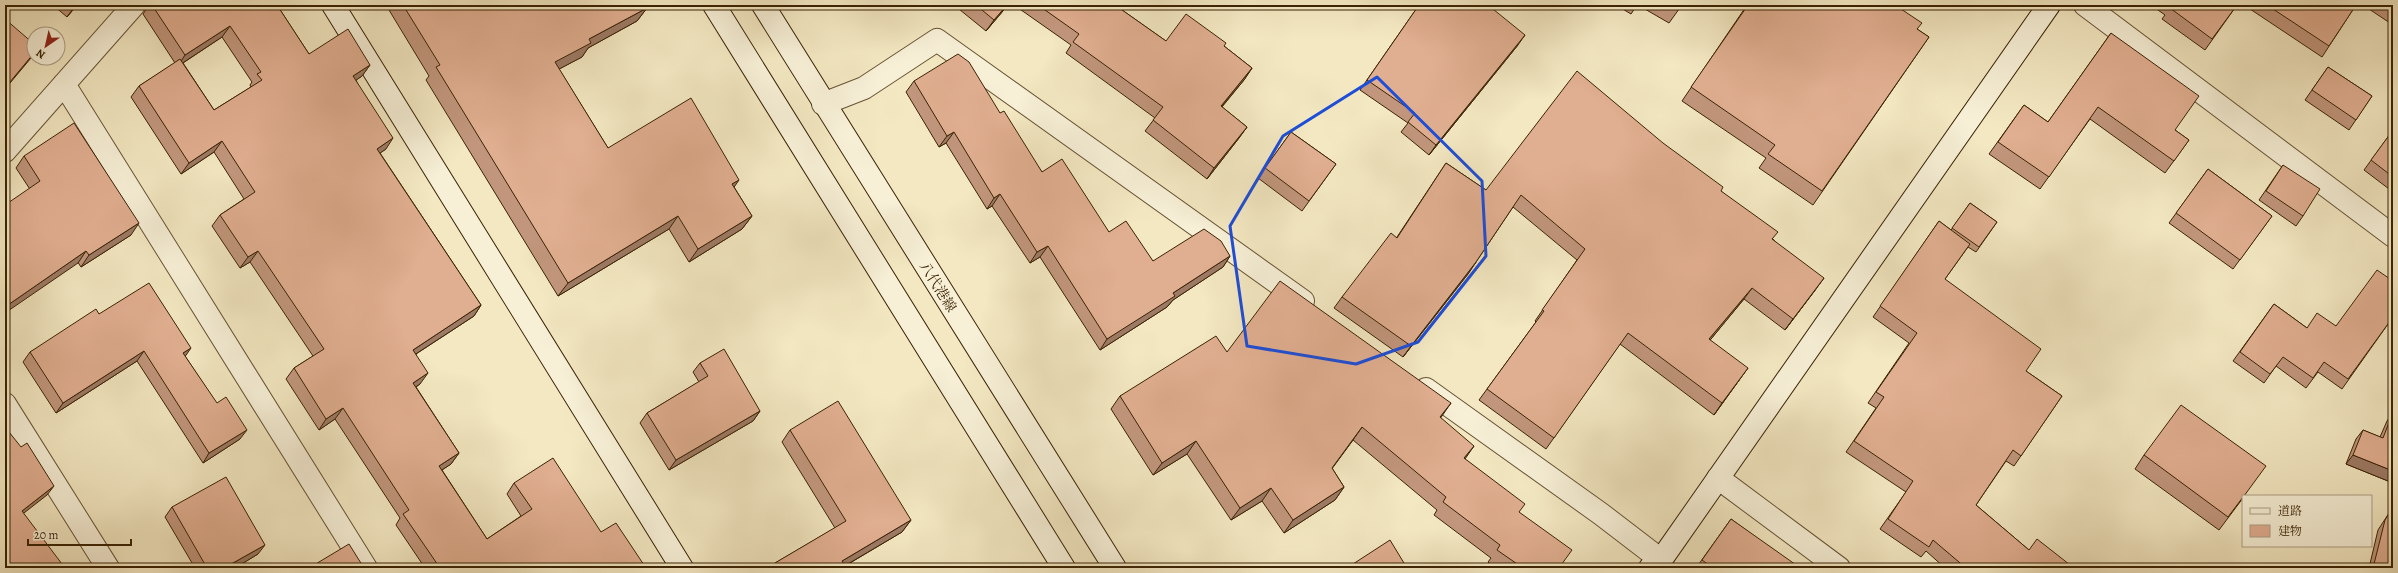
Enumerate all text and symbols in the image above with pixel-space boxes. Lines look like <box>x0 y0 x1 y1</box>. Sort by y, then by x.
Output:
north arrow <box>26 26 66 66</box>
text: N <box>33 45 48 62</box>
street label: 八代港線 <box>915 258 961 316</box>
legend <box>2242 495 2372 547</box>
text: 道路 <box>2278 503 2302 519</box>
scale bar <box>28 521 131 547</box>
text: 建物 <box>2278 523 2302 539</box>
text: 20 m <box>34 527 58 543</box>

